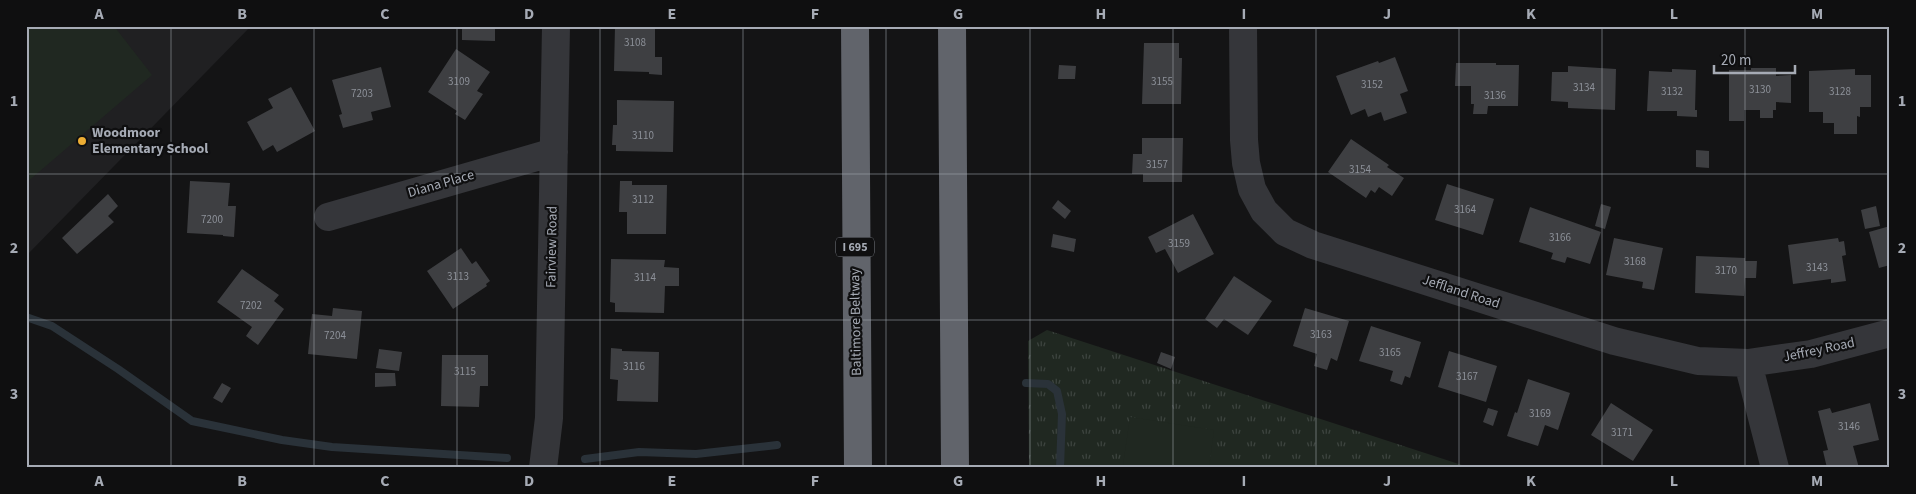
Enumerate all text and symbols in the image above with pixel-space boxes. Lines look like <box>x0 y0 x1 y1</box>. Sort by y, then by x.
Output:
text: A <box>93 3 104 25</box>
text: B <box>237 3 247 25</box>
text: C <box>380 3 390 25</box>
text: D <box>524 3 534 25</box>
text: E <box>668 3 676 25</box>
text: F <box>811 3 819 25</box>
text: G <box>953 3 963 25</box>
text: H <box>1096 3 1106 25</box>
text: I <box>1242 3 1246 25</box>
text: J <box>1383 3 1391 25</box>
text: K <box>1526 3 1536 25</box>
text: L <box>1670 3 1678 25</box>
text: M <box>1811 3 1823 25</box>
house number: 3108 <box>624 35 646 50</box>
scale bar <box>1714 42 1795 74</box>
text: 20 m <box>1721 50 1751 71</box>
house number: 3109 <box>448 74 470 89</box>
house number: 3155 <box>1151 74 1173 89</box>
house number: 3152 <box>1361 77 1383 92</box>
house number: 3134 <box>1573 80 1595 95</box>
house number: 3130 <box>1749 82 1771 97</box>
house number: 3132 <box>1661 84 1683 99</box>
house number: 3128 <box>1829 84 1851 99</box>
house number: 7203 <box>351 86 373 101</box>
house number: 3136 <box>1484 88 1506 103</box>
text: 1 <box>10 90 18 112</box>
text: 1 <box>1898 90 1906 112</box>
place label: Woodmoor Elementary School <box>92 123 208 159</box>
house number: 3110 <box>632 128 654 143</box>
marker: Woodmoor Elementary School <box>76 135 88 147</box>
house number: 3157 <box>1146 157 1168 172</box>
house number: 3154 <box>1349 162 1371 177</box>
street label: Diana Place <box>405 165 477 203</box>
house number: 3112 <box>632 192 654 207</box>
house number: 3164 <box>1454 202 1476 217</box>
street label: Fairview Road <box>541 206 563 288</box>
house number: 7200 <box>201 212 223 227</box>
house number: 3166 <box>1549 230 1571 245</box>
house number: 3159 <box>1168 236 1190 251</box>
text: 2 <box>10 237 18 259</box>
text: 2 <box>1898 237 1906 259</box>
road number: I 695 <box>836 238 874 256</box>
house number: 3168 <box>1624 254 1646 269</box>
house number: 3143 <box>1806 260 1828 275</box>
house number: 3170 <box>1715 263 1737 278</box>
street label: Baltimore Beltway <box>845 268 867 376</box>
house number: 3113 <box>447 269 469 284</box>
house number: 3114 <box>634 270 656 285</box>
street label: Jeffland Road <box>1420 270 1502 314</box>
house number: 7202 <box>240 298 262 313</box>
house number: 3163 <box>1310 327 1332 342</box>
house number: 7204 <box>324 328 346 343</box>
street label: Jeffrey Road <box>1781 333 1857 367</box>
house number: 3165 <box>1379 345 1401 360</box>
house number: 3116 <box>623 359 645 374</box>
house number: 3115 <box>454 364 476 379</box>
house number: 3167 <box>1456 369 1478 384</box>
text: 3 <box>10 383 18 405</box>
text: 3 <box>1898 383 1906 405</box>
house number: 3169 <box>1529 406 1551 421</box>
house number: 3146 <box>1838 419 1860 434</box>
house number: 3171 <box>1611 425 1633 440</box>
text: A <box>93 470 104 492</box>
text: B <box>237 470 247 492</box>
text: C <box>380 470 390 492</box>
text: D <box>524 470 534 492</box>
text: E <box>668 470 676 492</box>
text: F <box>811 470 819 492</box>
text: G <box>953 470 963 492</box>
text: H <box>1096 470 1106 492</box>
text: I <box>1242 470 1246 492</box>
text: J <box>1383 470 1391 492</box>
text: K <box>1526 470 1536 492</box>
text: L <box>1670 470 1678 492</box>
text: M <box>1811 470 1823 492</box>

